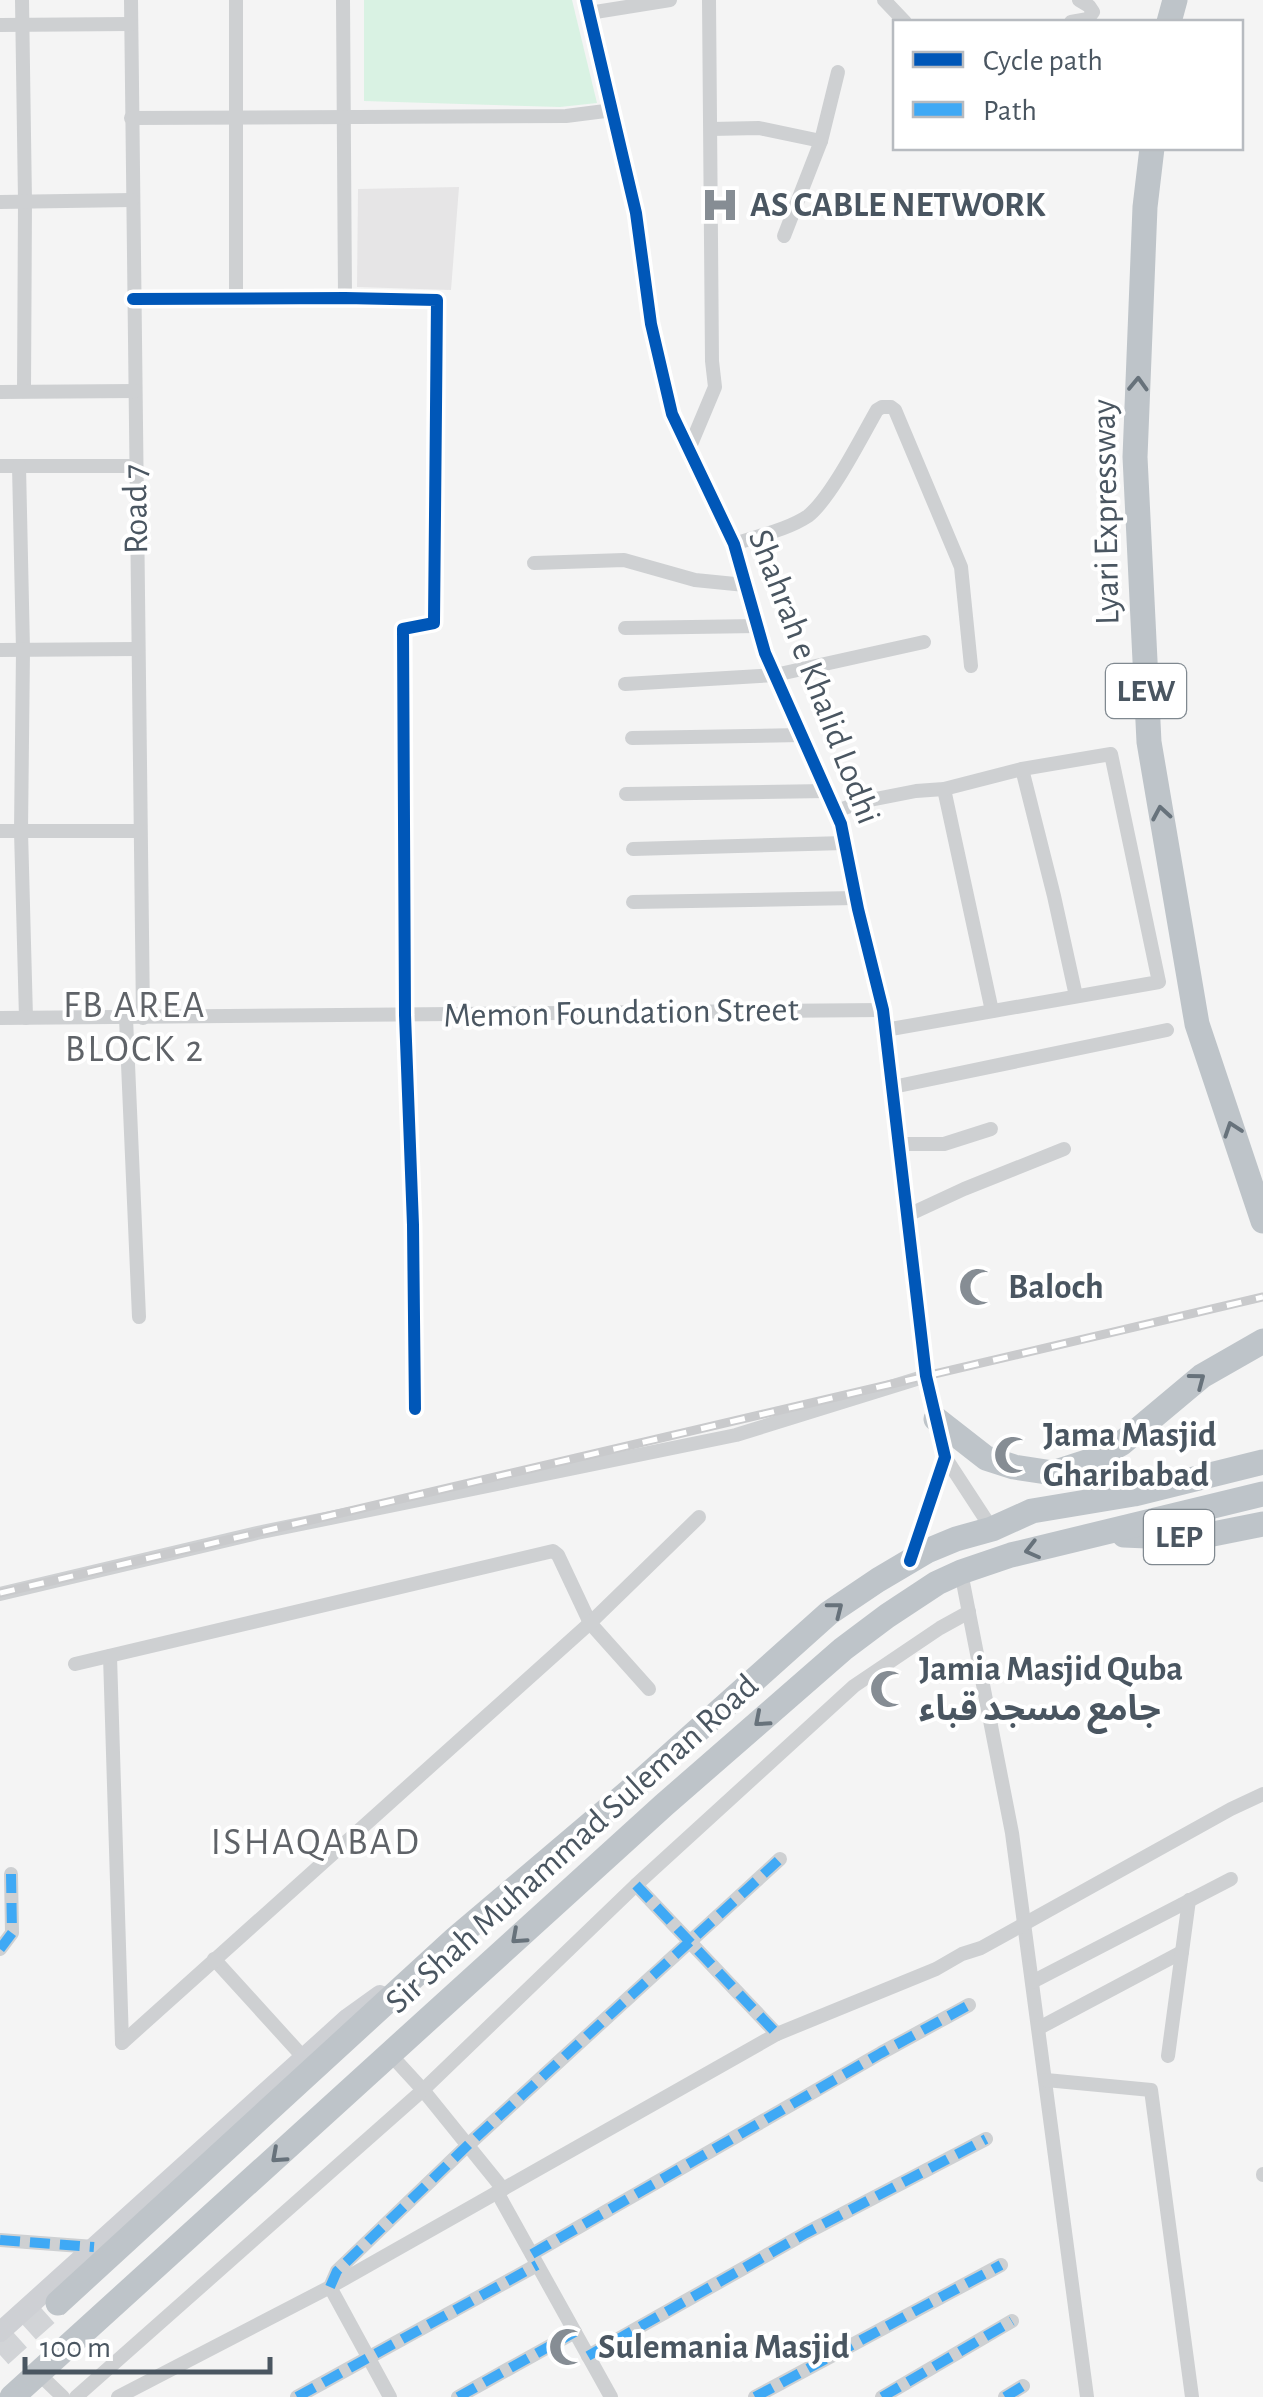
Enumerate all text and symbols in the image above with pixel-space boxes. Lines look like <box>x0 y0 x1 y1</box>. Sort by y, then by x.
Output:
legend <box>893 20 1243 150</box>
text: Cycle path <box>983 46 1103 76</box>
text: Path <box>983 96 1037 126</box>
hospital icon: AS CABLE NETWORK <box>699 184 741 226</box>
place label: AS CABLE NETWORK <box>750 188 1046 223</box>
one-way arrow <box>1127 376 1148 392</box>
street label: Lyari Expressway <box>1087 399 1125 625</box>
street label: Road 7 <box>118 464 154 554</box>
street label: Shahrah e Khalid Lodhi <box>742 525 886 829</box>
road number: LEW <box>1106 664 1186 718</box>
one-way arrow <box>1151 804 1172 821</box>
district label: FB AREA BLOCK 2 <box>63 987 207 1069</box>
street label: Memon Foundation Street <box>443 992 799 1034</box>
one-way arrow <box>1223 1121 1244 1138</box>
mosque icon: Baloch <box>957 1266 999 1308</box>
place label: Baloch <box>1008 1270 1104 1305</box>
one-way arrow <box>1187 1375 1205 1392</box>
place label: Jama Masjid Gharibabad <box>1043 1418 1217 1493</box>
mosque icon: Jama Masjid Gharibabad <box>992 1434 1034 1476</box>
road number: LEP <box>1144 1510 1214 1564</box>
one-way arrow <box>1024 1538 1041 1559</box>
one-way arrow <box>824 1603 842 1620</box>
place label: Jamia Masjid Quba جامع مسجد قباء <box>919 1652 1183 1734</box>
street label: Sir Shah Muhammad Suleman Road <box>379 1668 765 2020</box>
mosque icon: Jamia Masjid Quba جامع مسجد قباء <box>868 1668 910 1710</box>
one-way arrow <box>754 1709 773 1727</box>
district label: ISHAQABAD <box>211 1824 421 1862</box>
one-way arrow <box>512 1925 530 1943</box>
one-way arrow <box>271 2144 290 2162</box>
scale bar <box>25 2312 270 2374</box>
mosque icon: Sulemania Masjid <box>547 2326 589 2368</box>
place label: Sulemania Masjid <box>598 2330 849 2365</box>
text: 100 m <box>40 2333 111 2363</box>

